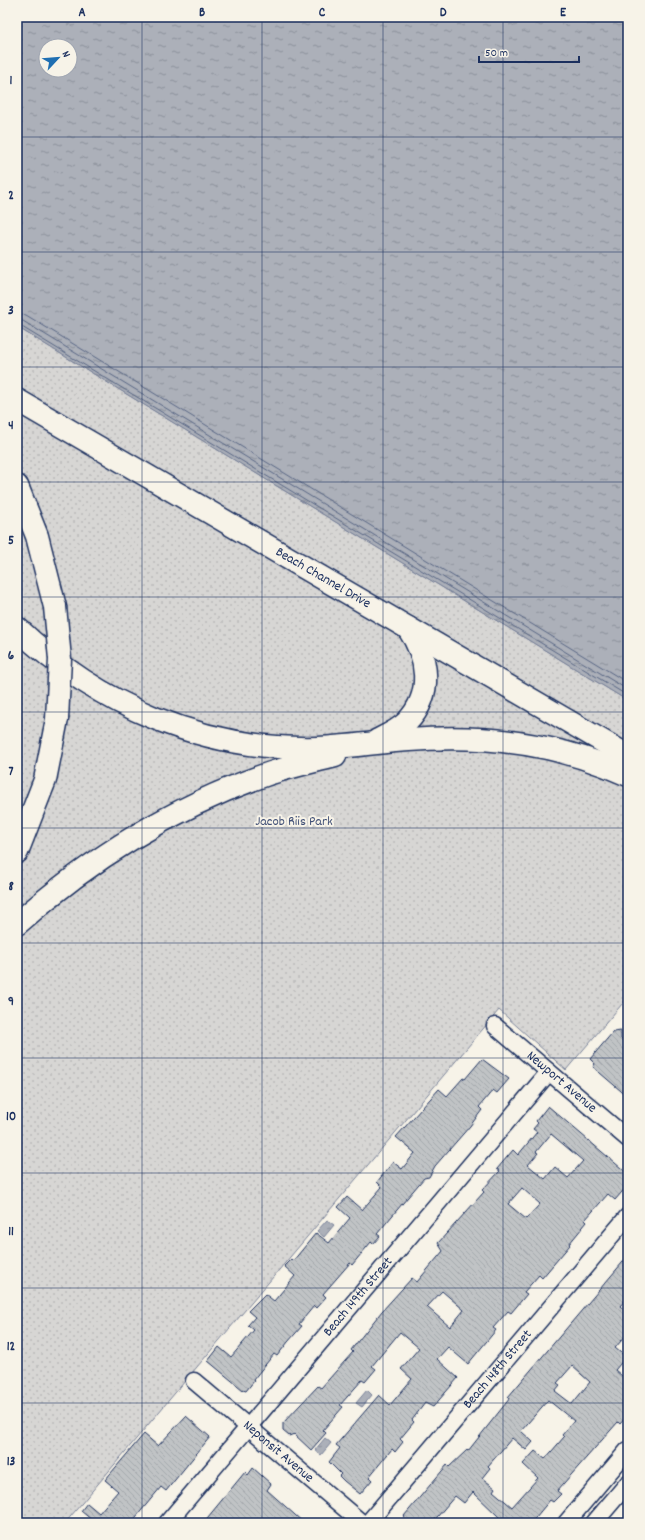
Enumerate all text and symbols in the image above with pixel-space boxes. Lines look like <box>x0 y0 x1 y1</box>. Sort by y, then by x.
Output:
text: A <box>78 4 86 23</box>
text: B <box>199 4 205 23</box>
text: C <box>319 4 326 23</box>
text: D <box>440 4 447 23</box>
text: E <box>560 4 567 23</box>
north arrow <box>38 38 78 78</box>
scale bar <box>479 38 579 64</box>
text: 50 m <box>485 45 508 62</box>
text: N <box>57 49 74 61</box>
text: 1 <box>10 72 13 91</box>
text: 2 <box>8 187 14 206</box>
text: 3 <box>8 302 14 321</box>
text: 4 <box>8 417 14 436</box>
text: 5 <box>8 532 14 551</box>
street label: Beach Channel Drive <box>271 543 374 614</box>
text: 6 <box>8 647 15 666</box>
text: 7 <box>9 763 14 782</box>
park label: Jacob Riis Park <box>255 812 333 832</box>
text: 8 <box>8 878 14 897</box>
text: 9 <box>8 993 14 1012</box>
street label: Newport Avenue <box>522 1047 601 1118</box>
text: 10 <box>6 1108 16 1127</box>
text: 11 <box>8 1223 14 1242</box>
street label: Beach 149th Street <box>319 1253 398 1341</box>
street label: Beach 148th Street <box>459 1326 537 1414</box>
text: 12 <box>7 1338 16 1357</box>
street label: Neponsit Avenue <box>238 1416 318 1488</box>
text: 13 <box>7 1453 16 1472</box>

